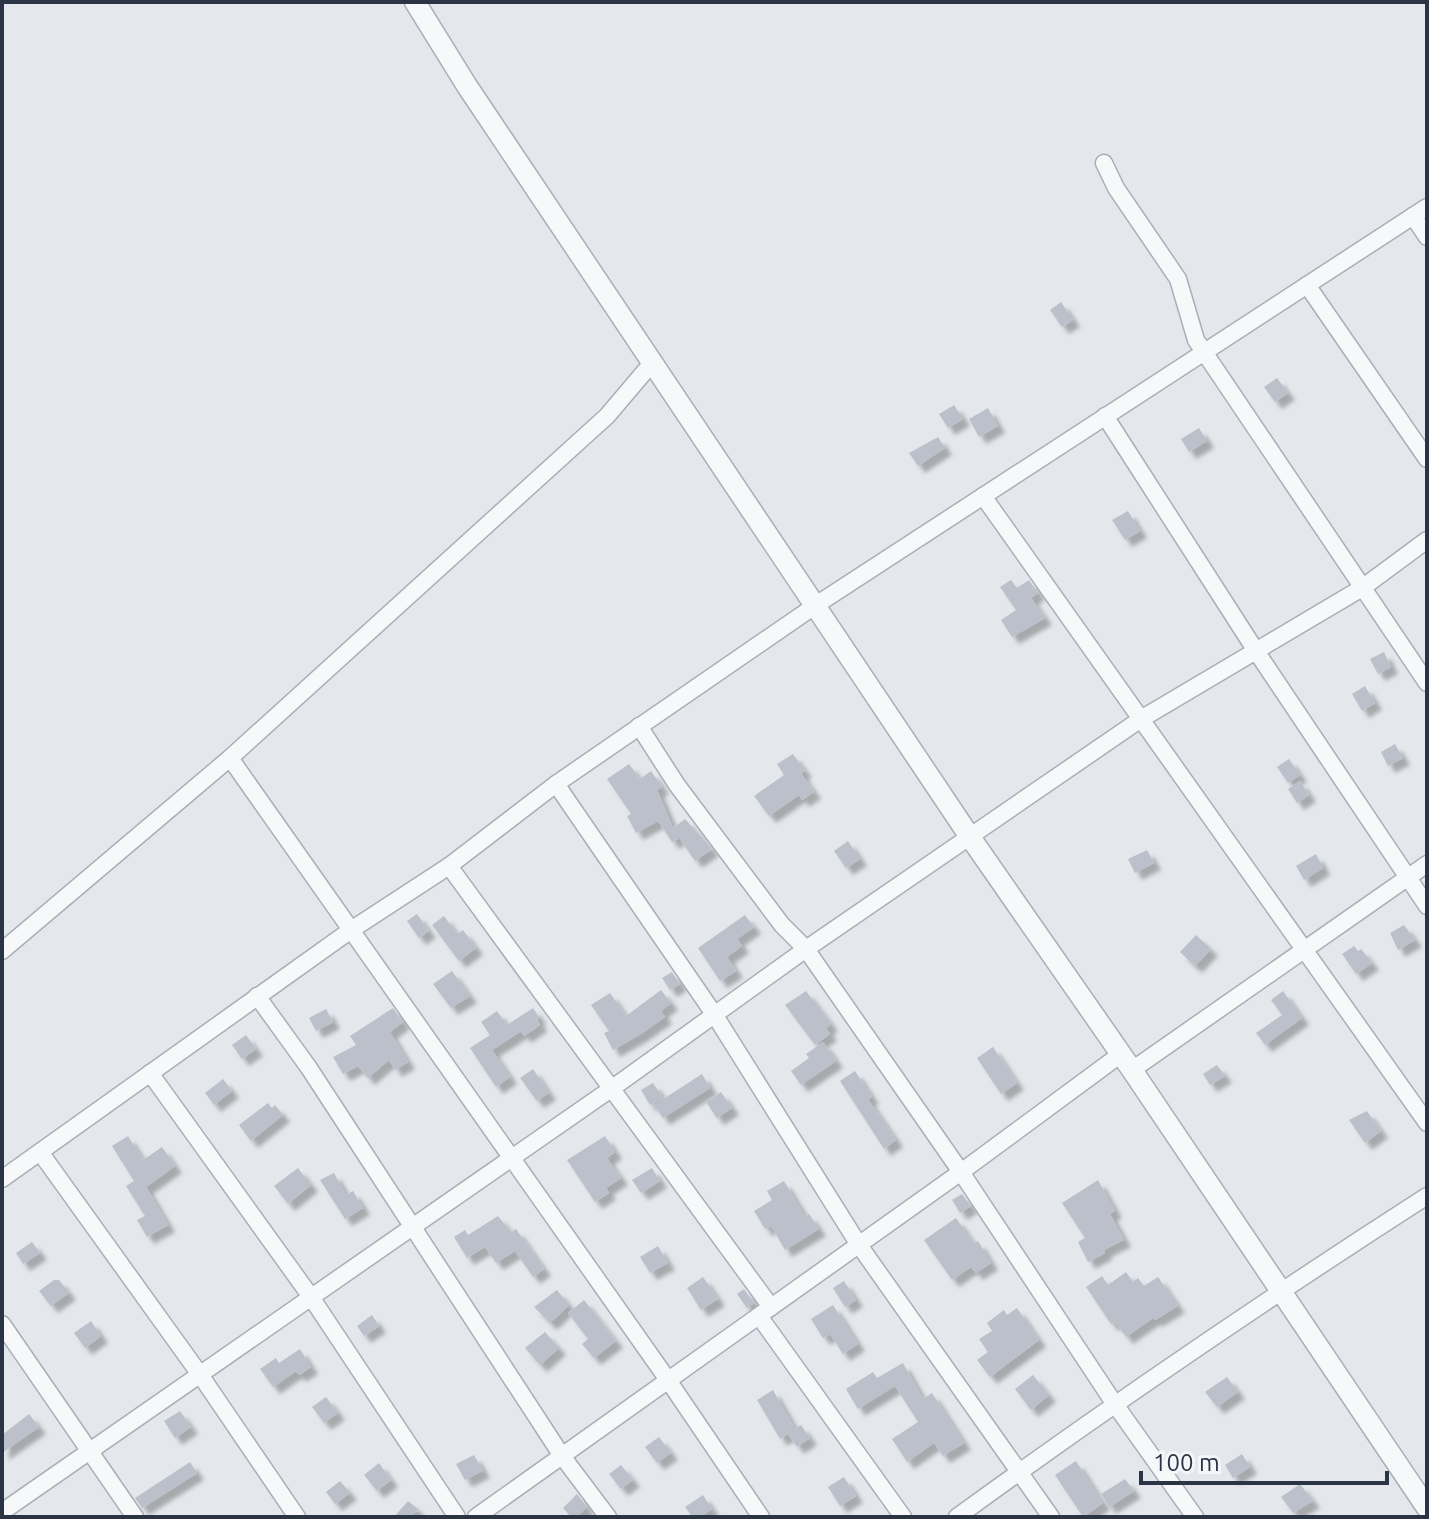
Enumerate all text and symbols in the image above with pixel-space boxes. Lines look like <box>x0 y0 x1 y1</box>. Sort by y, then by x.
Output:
scale bar <box>1141 1435 1387 1485</box>
text: 100 m <box>1153 1449 1220 1476</box>

